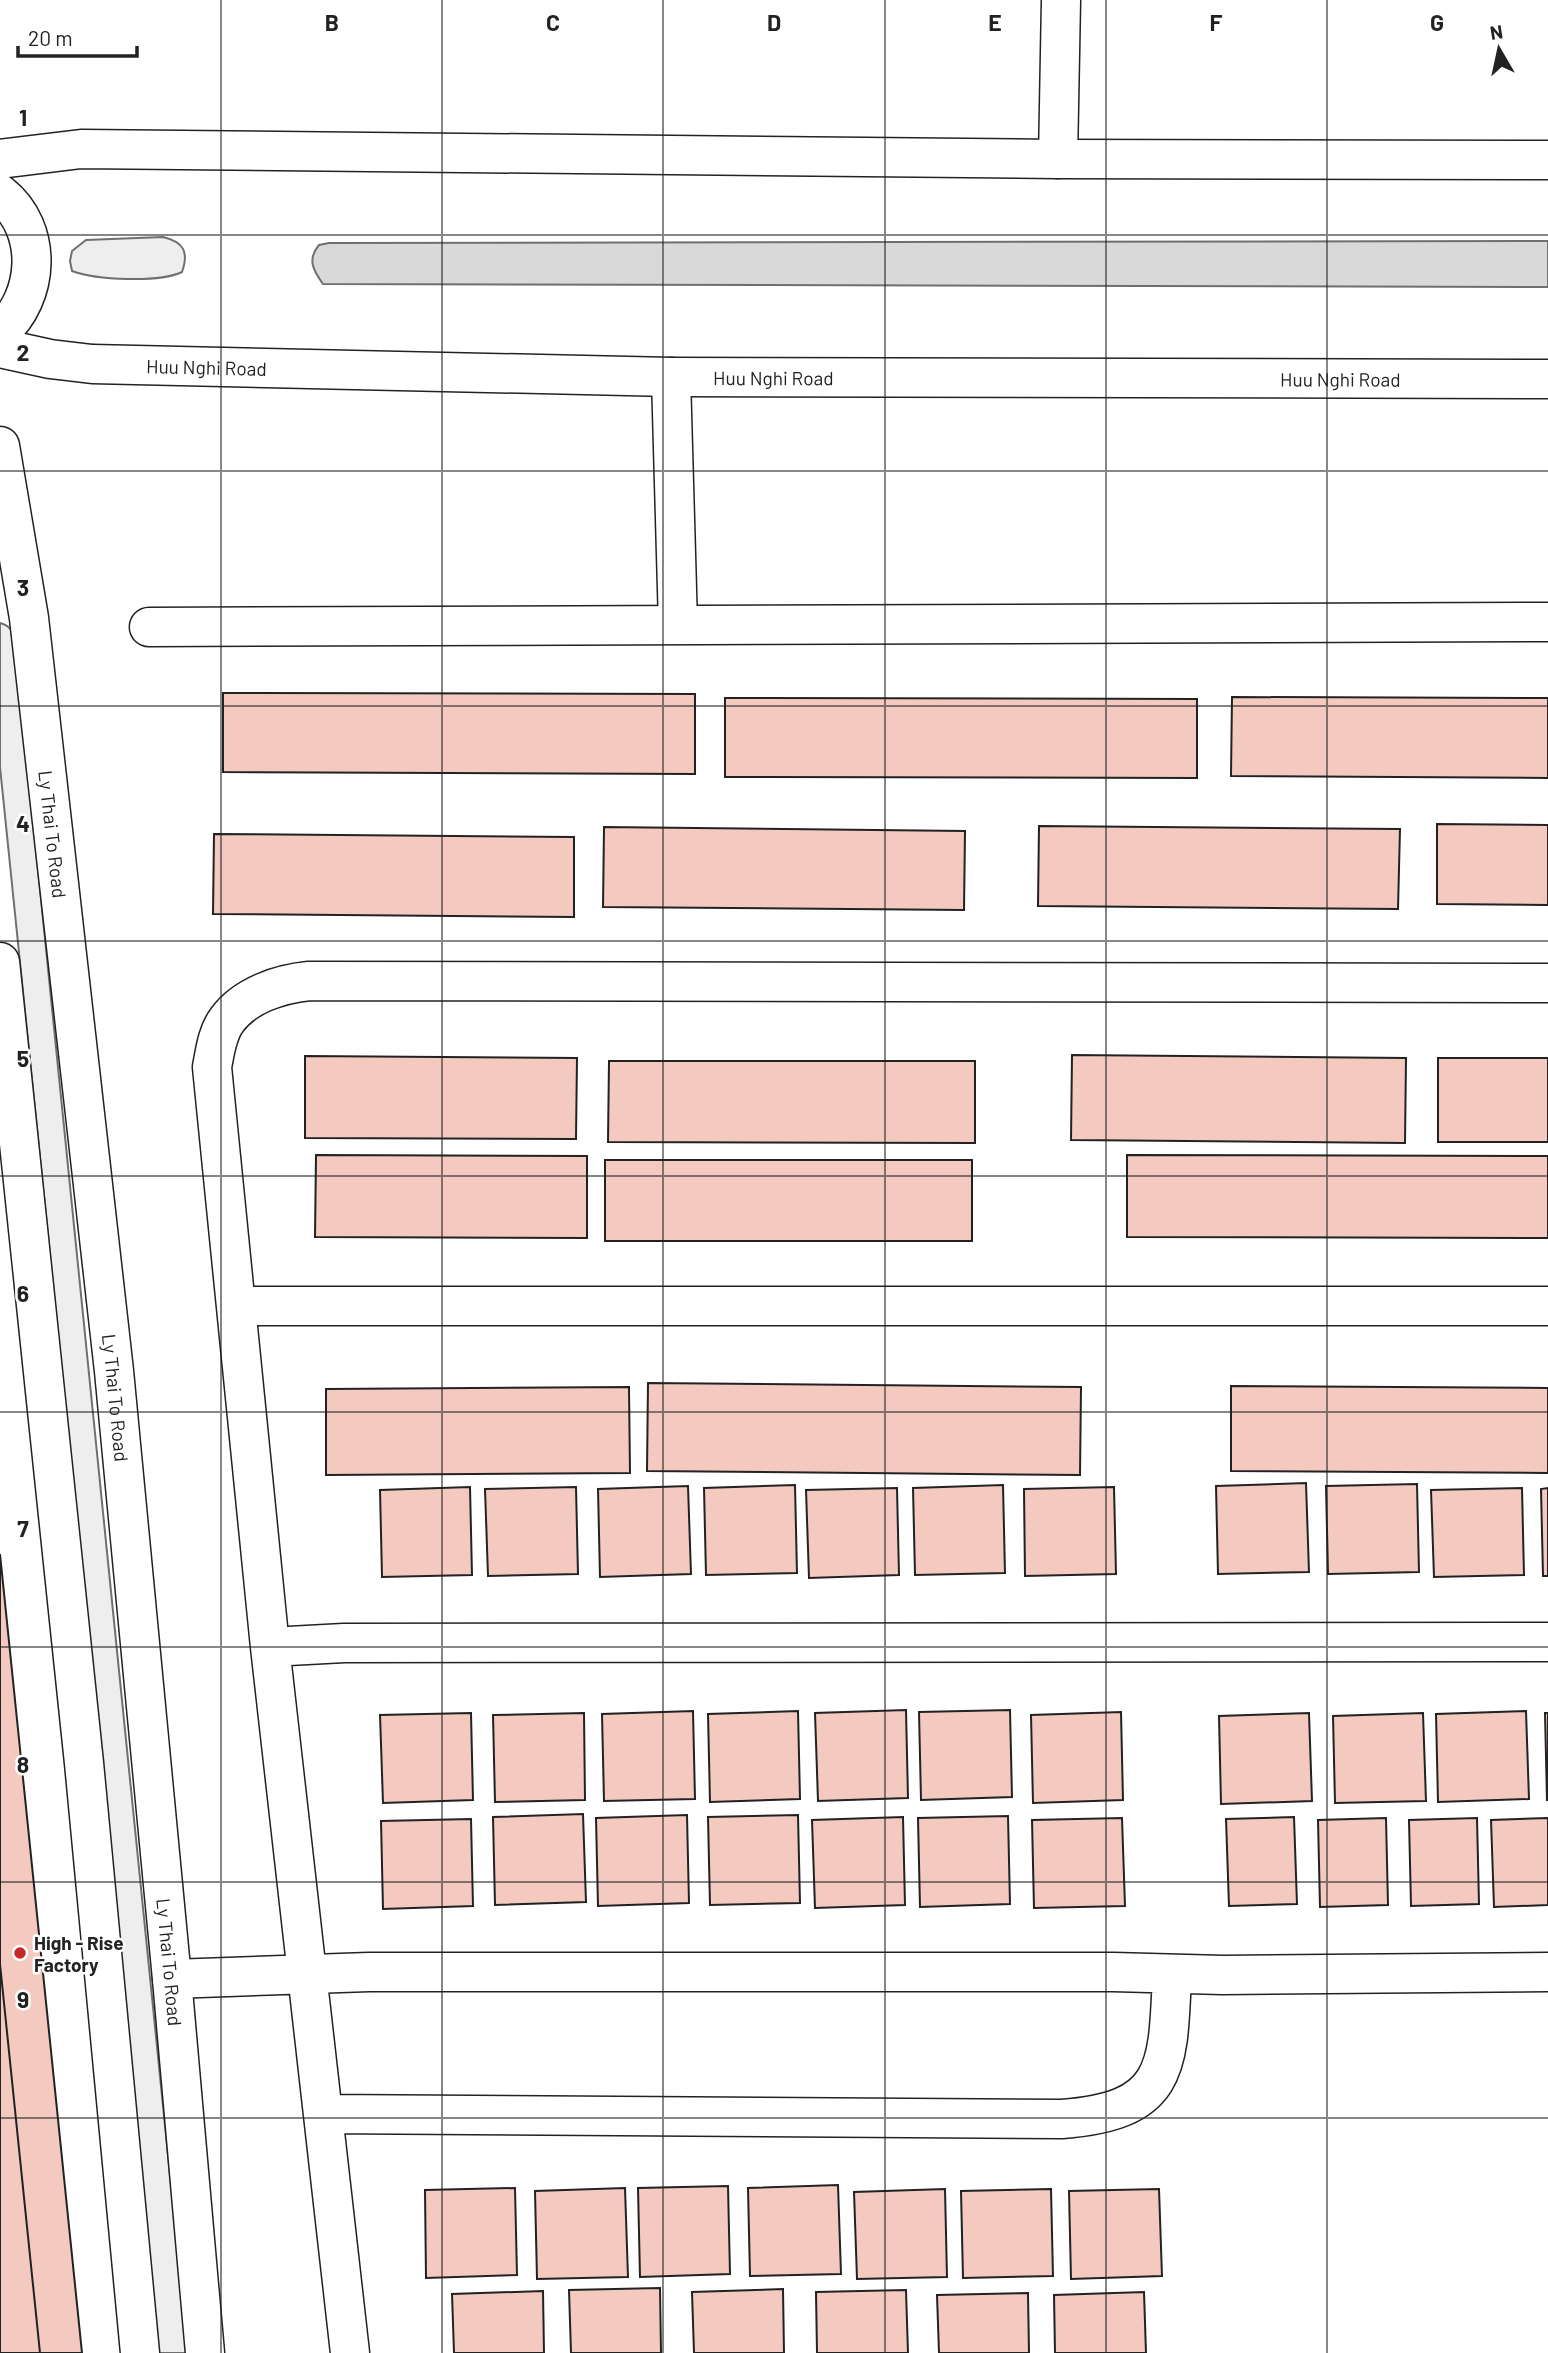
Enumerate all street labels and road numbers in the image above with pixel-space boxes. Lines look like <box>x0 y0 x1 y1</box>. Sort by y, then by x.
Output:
street label: Huu Nghi Road <box>146 354 267 379</box>
street label: Huu Nghi Road <box>713 366 834 389</box>
street label: Huu Nghi Road <box>1280 367 1401 390</box>
street label: Ly Thai To Road <box>35 769 72 899</box>
street label: Ly Thai To Road <box>98 1333 134 1463</box>
street label: Ly Thai To Road <box>153 1897 188 2027</box>

